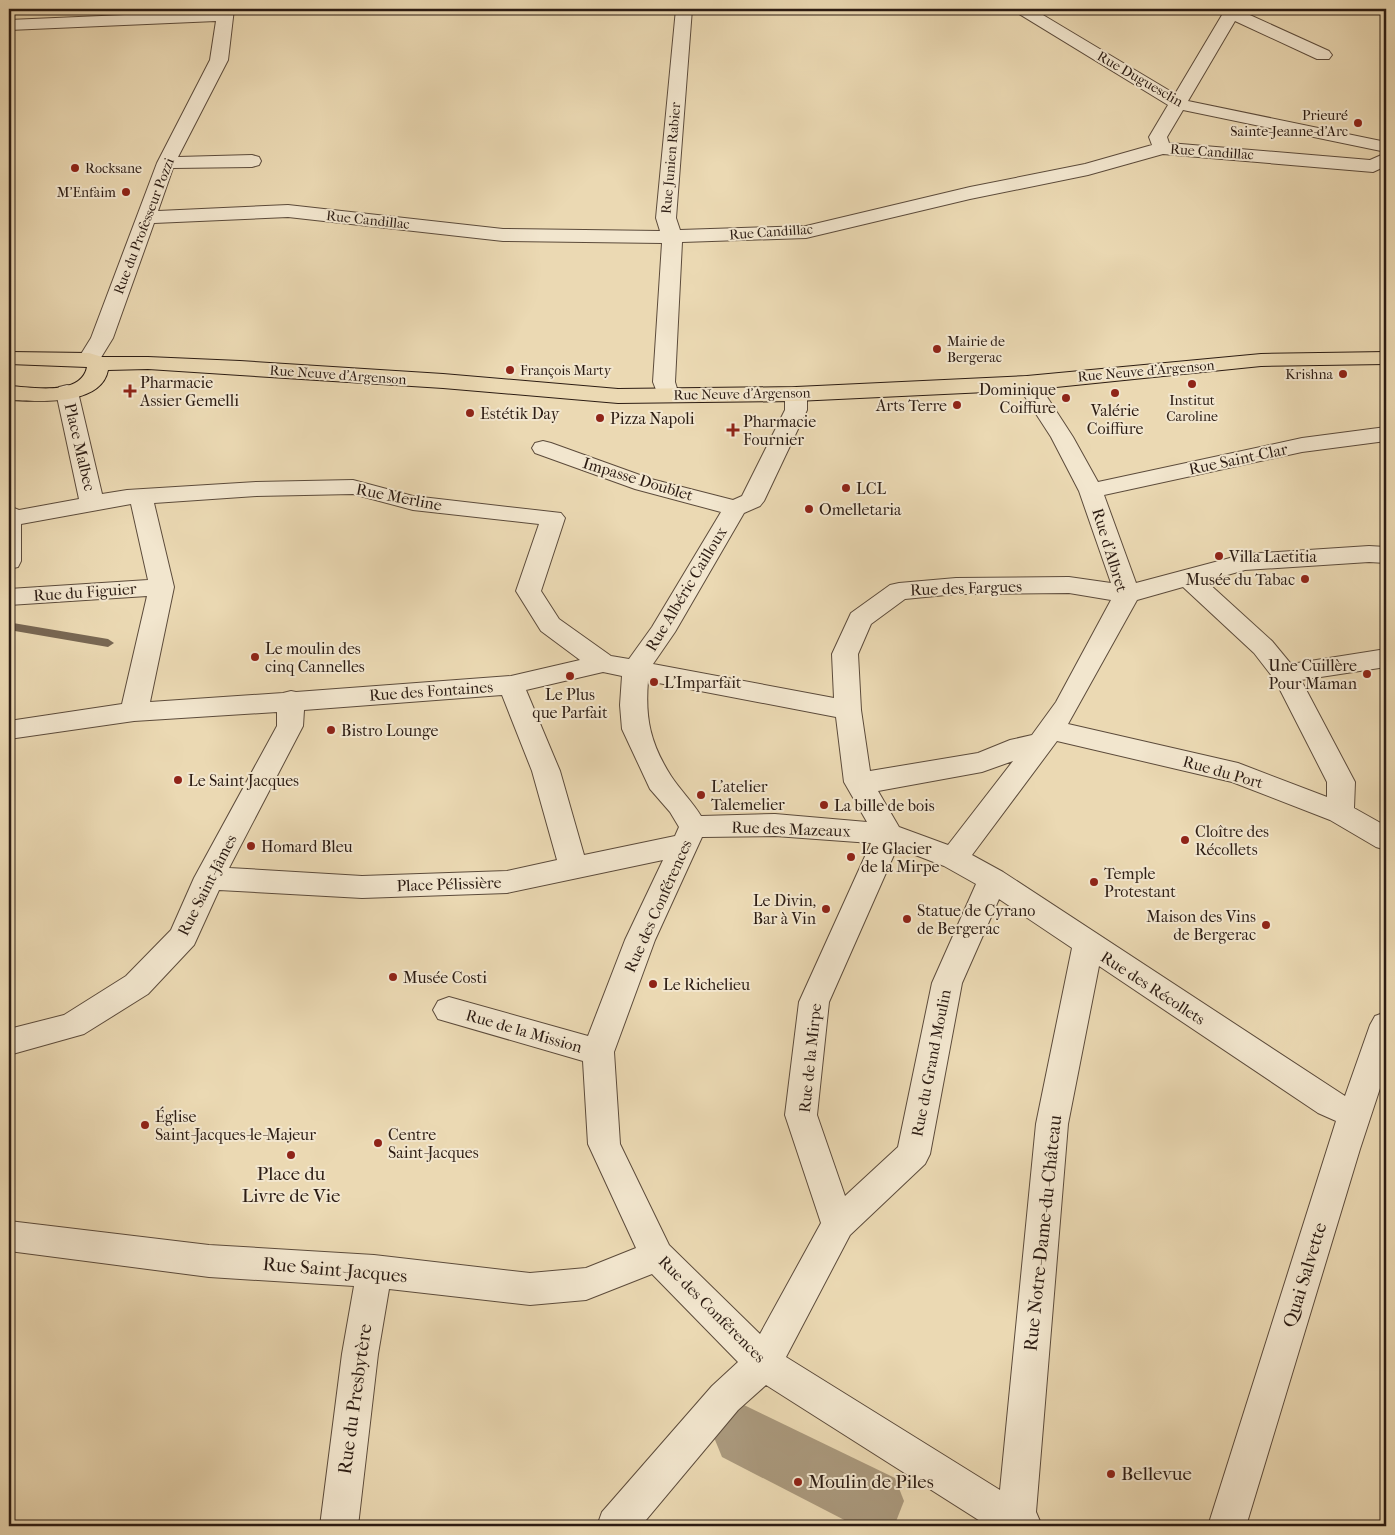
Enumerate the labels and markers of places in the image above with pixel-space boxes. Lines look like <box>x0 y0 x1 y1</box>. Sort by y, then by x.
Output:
place label: Prieuré Sainte-Jeanne-d'Arc <box>1230 107 1348 140</box>
marker: Prieuré Sainte-Jeanne-d'Arc <box>1352 117 1364 129</box>
place label: Rocksane <box>85 160 142 177</box>
marker: Rocksane <box>69 162 81 174</box>
place label: M'Enfaim <box>57 184 116 201</box>
marker: M'Enfaim <box>120 186 132 198</box>
place label: Mairie de Bergerac <box>947 333 1005 366</box>
marker: Mairie de Bergerac <box>931 343 943 355</box>
place label: François Marty <box>520 362 612 379</box>
marker: François Marty <box>504 364 516 376</box>
place label: Krishna <box>1285 366 1334 383</box>
marker: Krishna <box>1337 368 1349 380</box>
place label: Pharmacie Assier Gemelli <box>139 373 239 410</box>
marker: Institut Caroline <box>1186 378 1198 390</box>
place label: Dominique Coiffure <box>979 380 1056 417</box>
marker: Pharmacie Assier Gemelli <box>124 385 136 397</box>
marker: Valérie Coiffure <box>1109 387 1121 399</box>
marker: Dominique Coiffure <box>1060 392 1072 404</box>
place label: Institut Caroline <box>1166 392 1218 425</box>
place label: Arts Terre <box>875 396 947 415</box>
marker: Arts Terre <box>951 399 963 411</box>
place label: Valérie Coiffure <box>1087 401 1143 438</box>
place label: Estétik Day <box>480 404 560 423</box>
marker: Estétik Day <box>464 407 476 419</box>
place label: Pizza Napoli <box>610 409 695 428</box>
marker: Pizza Napoli <box>594 412 606 424</box>
place label: Pharmacie Fournier <box>743 412 816 449</box>
marker: Pharmacie Fournier <box>727 424 739 436</box>
place label: LCL <box>856 479 886 498</box>
marker: LCL <box>840 482 852 494</box>
place label: Omelletaria <box>819 500 902 519</box>
marker: Omelletaria <box>803 503 815 515</box>
place label: Villa Laetitia <box>1228 547 1318 566</box>
marker: Villa Laetitia <box>1213 550 1225 562</box>
place label: Musée du Tabac <box>1186 570 1295 589</box>
marker: Musée du Tabac <box>1299 573 1311 585</box>
place label: Le moulin des cinq Cannelles <box>265 639 365 676</box>
marker: Le moulin des cinq Cannelles <box>249 651 261 663</box>
place label: Une Cuillère Pour Maman <box>1268 656 1358 693</box>
marker: Une Cuillère Pour Maman <box>1361 668 1373 680</box>
marker: Le Plus que Parfait <box>564 670 576 682</box>
place label: L'Imparfait <box>664 673 742 692</box>
marker: L'Imparfait <box>648 676 660 688</box>
place label: Le Plus que Parfait <box>532 685 608 722</box>
place label: Bistro Lounge <box>341 721 439 740</box>
marker: Bistro Lounge <box>325 724 337 736</box>
place label: Le Saint Jacques <box>188 771 299 790</box>
marker: Le Saint Jacques <box>172 774 184 786</box>
place label: L'atelier Talemelier <box>711 777 785 814</box>
marker: L'atelier Talemelier <box>695 789 707 801</box>
place label: La bille de bois <box>834 796 935 815</box>
marker: La bille de bois <box>818 799 830 811</box>
place label: Cloître des Récollets <box>1195 822 1269 859</box>
marker: Cloître des Récollets <box>1179 834 1191 846</box>
place label: Homard Bleu <box>261 837 353 856</box>
place label: Le Glacier de la Mirpe <box>861 839 940 876</box>
marker: Homard Bleu <box>245 840 257 852</box>
marker: Le Glacier de la Mirpe <box>845 851 857 863</box>
place label: Temple Protestant <box>1104 864 1176 901</box>
marker: Temple Protestant <box>1088 876 1100 888</box>
place label: Le Divin, Bar à Vin <box>753 891 817 928</box>
place label: Statue de Cyrano de Bergerac <box>917 901 1035 938</box>
marker: Le Divin, Bar à Vin <box>820 903 832 915</box>
place label: Maison des Vins de Bergerac <box>1146 907 1256 944</box>
marker: Statue de Cyrano de Bergerac <box>901 913 913 925</box>
marker: Maison des Vins de Bergerac <box>1260 919 1272 931</box>
place label: Musée Costi <box>403 968 487 987</box>
marker: Musée Costi <box>387 971 399 983</box>
place label: Le Richelieu <box>663 975 750 994</box>
marker: Le Richelieu <box>647 978 659 990</box>
place label: Église Saint-Jacques-le-Majeur <box>155 1106 316 1144</box>
marker: Église Saint-Jacques-le-Majeur <box>139 1119 151 1131</box>
place label: Centre Saint-Jacques <box>388 1125 479 1162</box>
marker: Centre Saint-Jacques <box>372 1137 384 1149</box>
marker: Place du Livre de Vie <box>285 1149 297 1161</box>
place label: Place du Livre de Vie <box>242 1163 340 1207</box>
place label: Bellevue <box>1121 1463 1192 1485</box>
marker: Bellevue <box>1105 1468 1117 1480</box>
place label: Moulin de Piles <box>808 1471 934 1493</box>
marker: Moulin de Piles <box>792 1476 804 1488</box>

